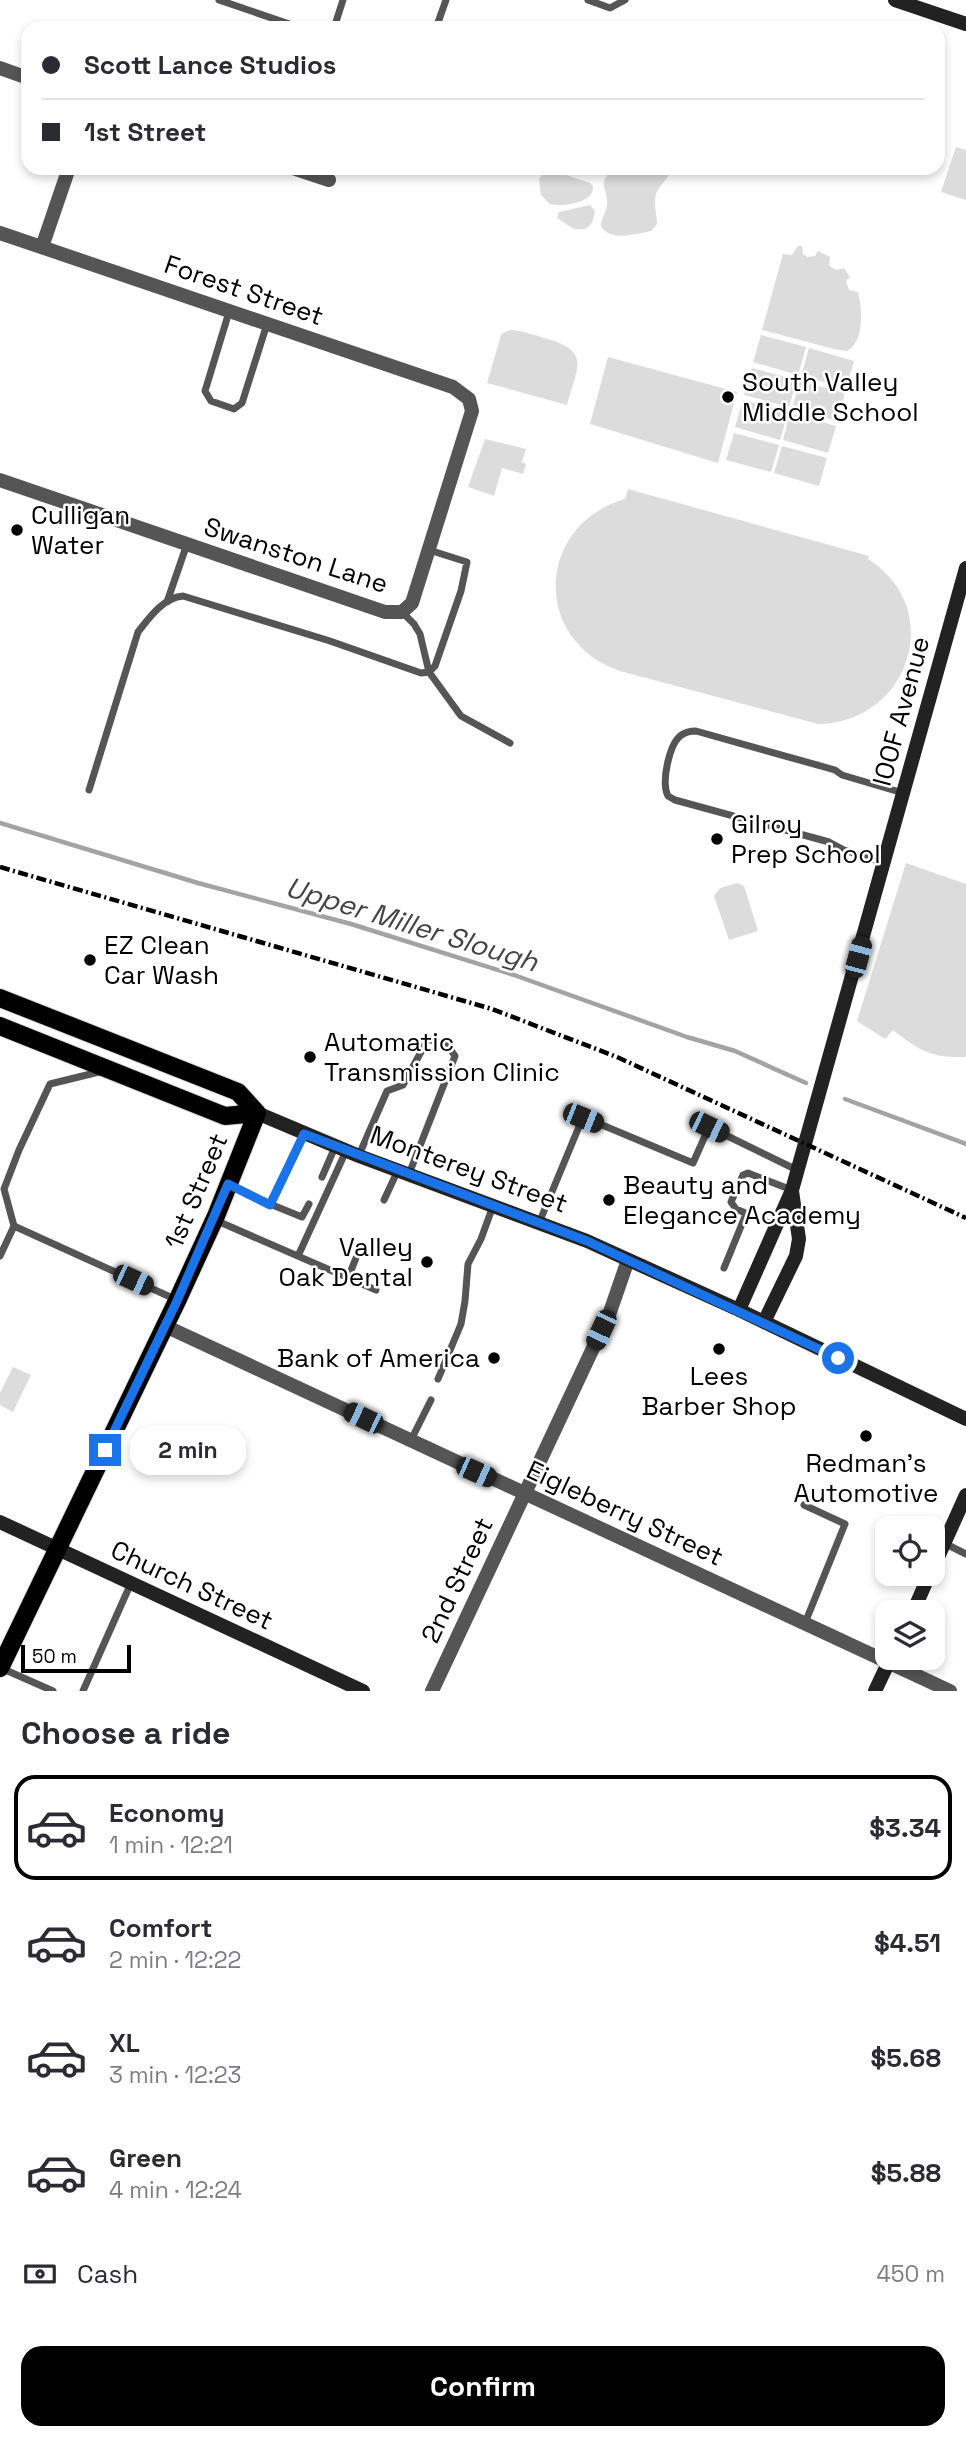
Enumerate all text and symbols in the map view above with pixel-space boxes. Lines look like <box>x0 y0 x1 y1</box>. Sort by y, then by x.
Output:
text: Scott Lance Studios <box>84 48 337 82</box>
text: 1st Street <box>84 115 206 149</box>
street label: Forest Street <box>160 247 328 333</box>
place label: South Valley Middle School <box>742 365 919 429</box>
marker: South Valley Middle School <box>720 389 736 405</box>
place label: Culligan Water <box>31 498 130 562</box>
street label: Swanston Lane <box>200 509 392 601</box>
marker: Culligan Water <box>9 522 25 538</box>
street label: IOOF Avenue <box>865 633 937 789</box>
place label: Gilroy Prep School <box>731 807 881 871</box>
marker: Gilroy Prep School <box>709 831 725 847</box>
water label: Upper Miller Slough <box>282 869 543 980</box>
place label: EZ Clean Car Wash <box>104 928 219 992</box>
car <box>843 934 874 980</box>
marker: EZ Clean Car Wash <box>82 952 98 968</box>
place label: Automatic Transmission Clinic <box>324 1025 560 1089</box>
marker: Automatic Transmission Clinic <box>302 1049 318 1065</box>
car <box>560 1100 607 1136</box>
car <box>686 1108 733 1146</box>
street label: Monterey Street <box>366 1117 572 1221</box>
street label: 1st Street <box>156 1128 236 1254</box>
place label: Beauty and Elegance Academy <box>623 1168 861 1232</box>
marker: Beauty and Elegance Academy <box>601 1192 617 1208</box>
place label: Valley Oak Dental <box>279 1230 413 1294</box>
marker: Valley Oak Dental <box>419 1254 435 1270</box>
car <box>110 1262 157 1298</box>
car <box>583 1307 620 1353</box>
place label: Bank of America <box>277 1341 480 1375</box>
marker: Lees Barber Shop <box>711 1341 727 1357</box>
route start <box>822 1342 854 1374</box>
marker: Bank of America <box>486 1350 502 1366</box>
place label: Lees Barber Shop <box>641 1359 797 1423</box>
car <box>340 1399 387 1437</box>
callout: 2 min <box>130 1426 245 1474</box>
marker: Redman's Automotive <box>858 1428 874 1444</box>
route end <box>89 1434 121 1466</box>
text: 2 min <box>158 1435 218 1465</box>
place label: Redman's Automotive <box>794 1446 938 1510</box>
street label: Eigleberry Street <box>521 1453 729 1573</box>
car <box>453 1454 500 1490</box>
street label: 2nd Street <box>413 1512 501 1648</box>
map controls <box>875 1516 945 1670</box>
button: locate <box>875 1516 945 1586</box>
street label: Church Street <box>105 1533 279 1637</box>
button: layers <box>875 1600 945 1670</box>
scale bar <box>21 1642 131 1674</box>
text: 50 m <box>32 1644 77 1669</box>
text: Choose a ride <box>21 1713 231 1753</box>
icon: car <box>25 1796 88 1859</box>
text: Economy <box>109 1796 225 1830</box>
text: $3.34 <box>869 1811 941 1845</box>
text: 1 min · 12:21 <box>109 1830 233 1860</box>
icon: car <box>25 1911 88 1974</box>
text: Comfort <box>109 1911 212 1945</box>
text: $4.51 <box>874 1926 941 1960</box>
text: 2 min · 12:22 <box>109 1945 241 1975</box>
icon: car <box>25 2026 88 2089</box>
text: XL <box>109 2026 140 2060</box>
text: $5.68 <box>870 2041 941 2075</box>
text: 3 min · 12:23 <box>109 2060 241 2090</box>
icon: car <box>25 2141 88 2204</box>
text: Green <box>109 2141 182 2175</box>
text: $5.88 <box>871 2156 941 2190</box>
text: 4 min · 12:24 <box>109 2175 242 2205</box>
icon: cash <box>21 2255 59 2293</box>
text: Cash <box>77 2257 138 2291</box>
text: 450 m <box>876 2259 945 2289</box>
button: Confirm <box>21 2346 945 2426</box>

